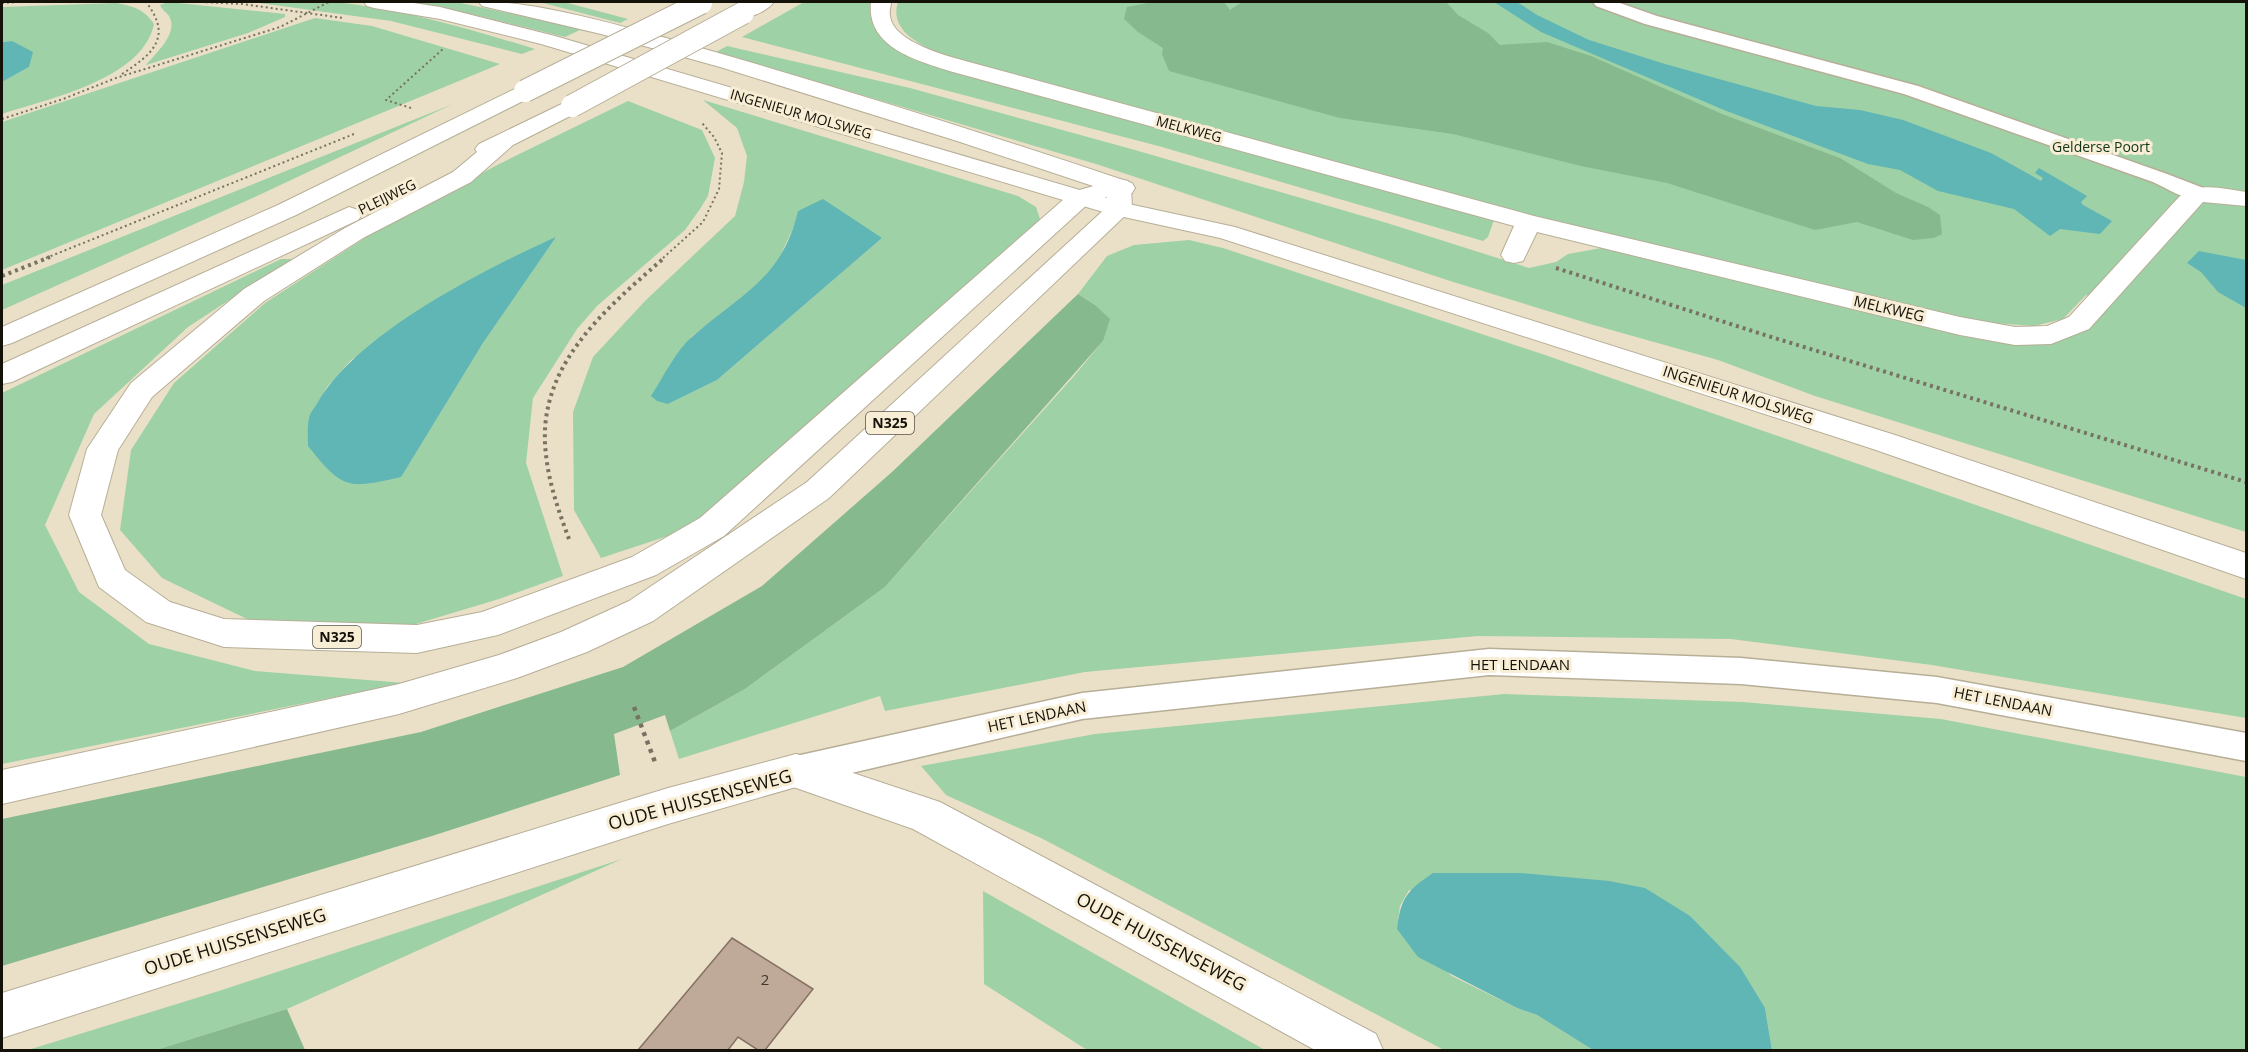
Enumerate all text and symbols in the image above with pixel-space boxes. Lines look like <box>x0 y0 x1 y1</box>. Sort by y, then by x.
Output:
street label: INGENIEUR MOLSWEG <box>728 84 874 143</box>
street label: MELKWEG <box>1154 111 1224 146</box>
park label: Gelderse Poort <box>2052 137 2150 156</box>
street label: PLEIJWEG <box>355 174 419 219</box>
street label: MELKWEG <box>1852 290 1927 326</box>
street label: INGENIEUR MOLSWEG <box>1661 360 1816 428</box>
road number: N325 <box>866 412 914 434</box>
road number: N325 <box>313 626 361 648</box>
street label: HET LENDAAN <box>1470 654 1570 674</box>
street label: HET LENDAAN <box>1952 682 2054 720</box>
street label: HET LENDAAN <box>986 696 1088 736</box>
street label: OUDE HUISSENSEWEG <box>605 763 794 835</box>
street label: OUDE HUISSENSEWEG <box>1072 886 1251 996</box>
street label: OUDE HUISSENSEWEG <box>141 902 329 980</box>
house number: 2 <box>761 969 769 989</box>

